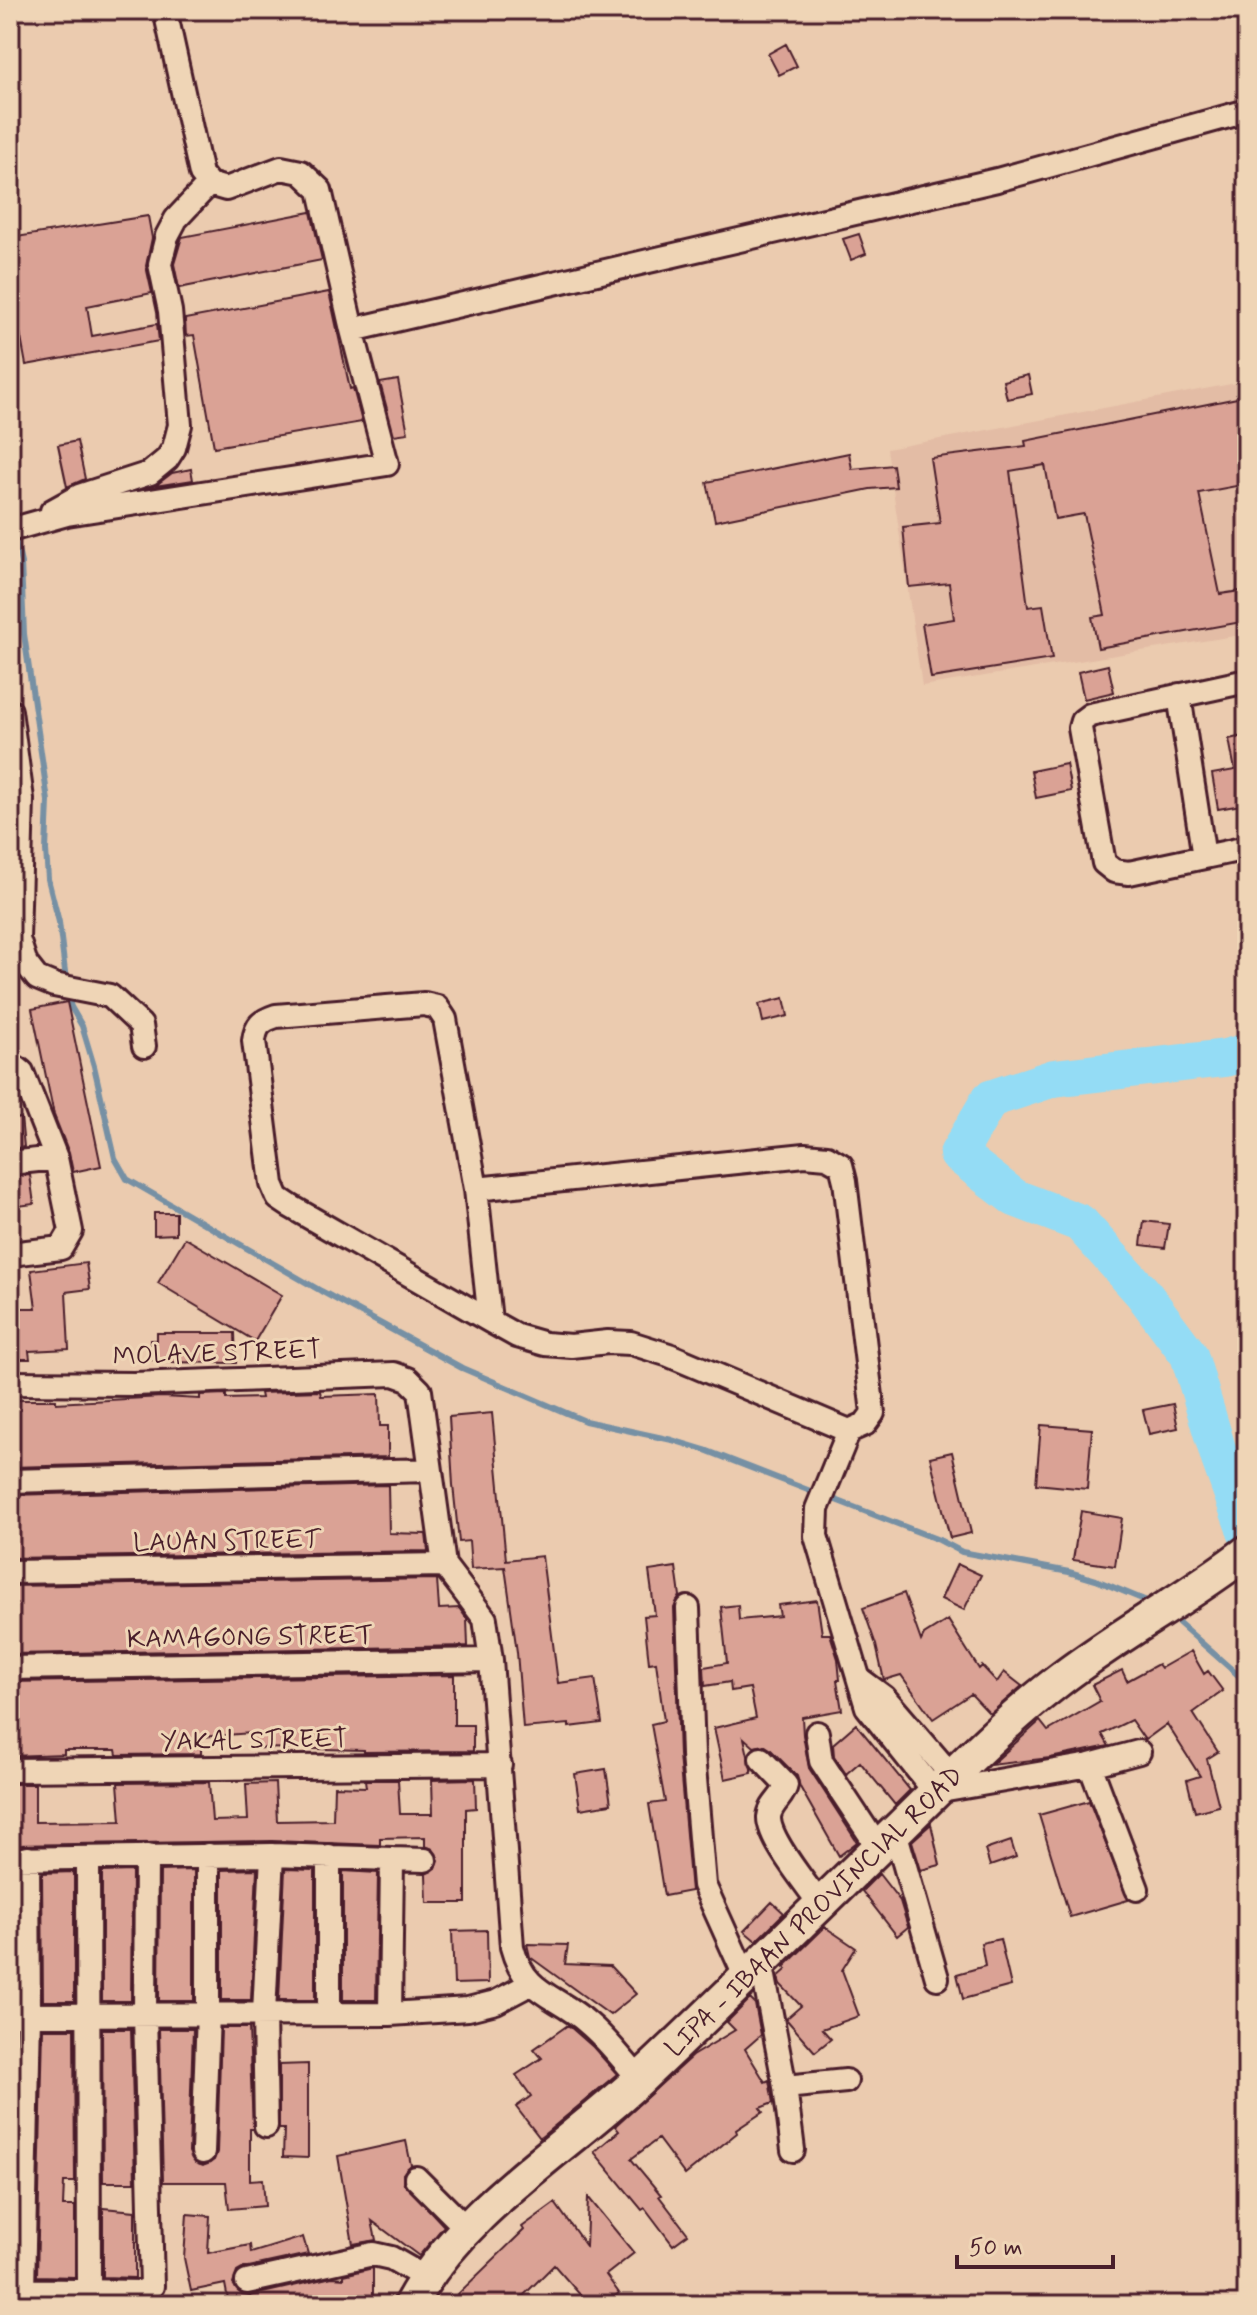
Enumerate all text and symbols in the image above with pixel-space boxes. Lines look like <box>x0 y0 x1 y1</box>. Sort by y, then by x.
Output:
street label: MOLAVE STREET <box>112 1333 322 1375</box>
street label: LAUAN STREET <box>133 1523 323 1561</box>
street label: KAMAGONG STREET <box>126 1619 374 1657</box>
street label: YAKAL STREET <box>160 1722 348 1760</box>
street label: LIPA - IBAAN PROVINCIAL ROAD <box>659 1759 971 2065</box>
scale bar <box>957 2219 1113 2269</box>
text: 50 m <box>969 2233 1023 2264</box>

